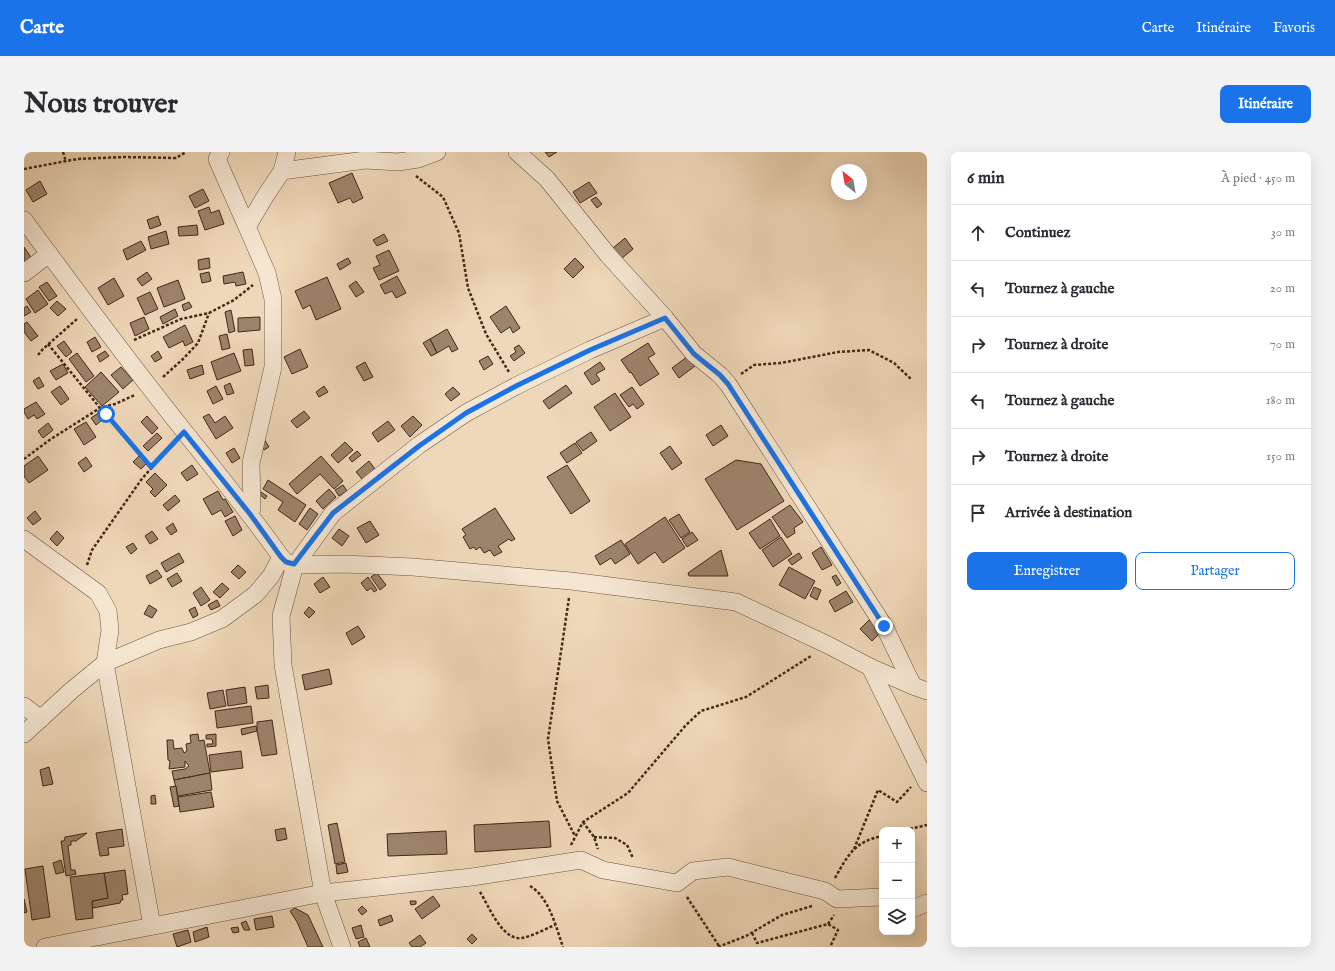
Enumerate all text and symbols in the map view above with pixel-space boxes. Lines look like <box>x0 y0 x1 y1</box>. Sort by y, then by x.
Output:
text: Carte <box>20 16 64 40</box>
text: Carte <box>1142 19 1174 37</box>
text: Itinéraire <box>1196 19 1251 37</box>
text: Favoris <box>1273 19 1315 37</box>
button: Itinéraire <box>1220 85 1311 123</box>
text: Nous trouver <box>24 87 178 122</box>
north arrow <box>831 164 867 200</box>
text: 6 min <box>967 168 1005 189</box>
text: À pied · 450 m <box>1221 170 1295 187</box>
icon: ahead <box>967 222 989 244</box>
text: Continuez <box>1005 223 1070 242</box>
text: 30 m <box>1271 224 1295 241</box>
icon: left <box>967 278 989 300</box>
text: Tournez à gauche <box>1005 279 1114 298</box>
text: 20 m <box>1270 280 1295 297</box>
icon: right <box>967 334 989 356</box>
text: Tournez à droite <box>1005 335 1108 354</box>
text: 70 m <box>1270 336 1295 353</box>
icon: left <box>967 390 989 412</box>
text: Tournez à gauche <box>1005 391 1114 410</box>
text: 180 m <box>1266 392 1295 409</box>
route start <box>97 405 115 423</box>
icon: right <box>967 446 989 468</box>
text: Tournez à droite <box>1005 447 1108 466</box>
text: 150 m <box>1266 448 1295 465</box>
icon: arrive <box>967 502 989 524</box>
text: Arrivée à destination <box>1005 503 1132 522</box>
button: Enregistrer <box>967 552 1127 590</box>
button: Partager <box>1135 552 1295 590</box>
route end <box>875 617 893 635</box>
map controls <box>879 827 915 935</box>
button: + <box>879 827 915 863</box>
button: − <box>879 863 915 899</box>
button: layers <box>879 899 915 935</box>

